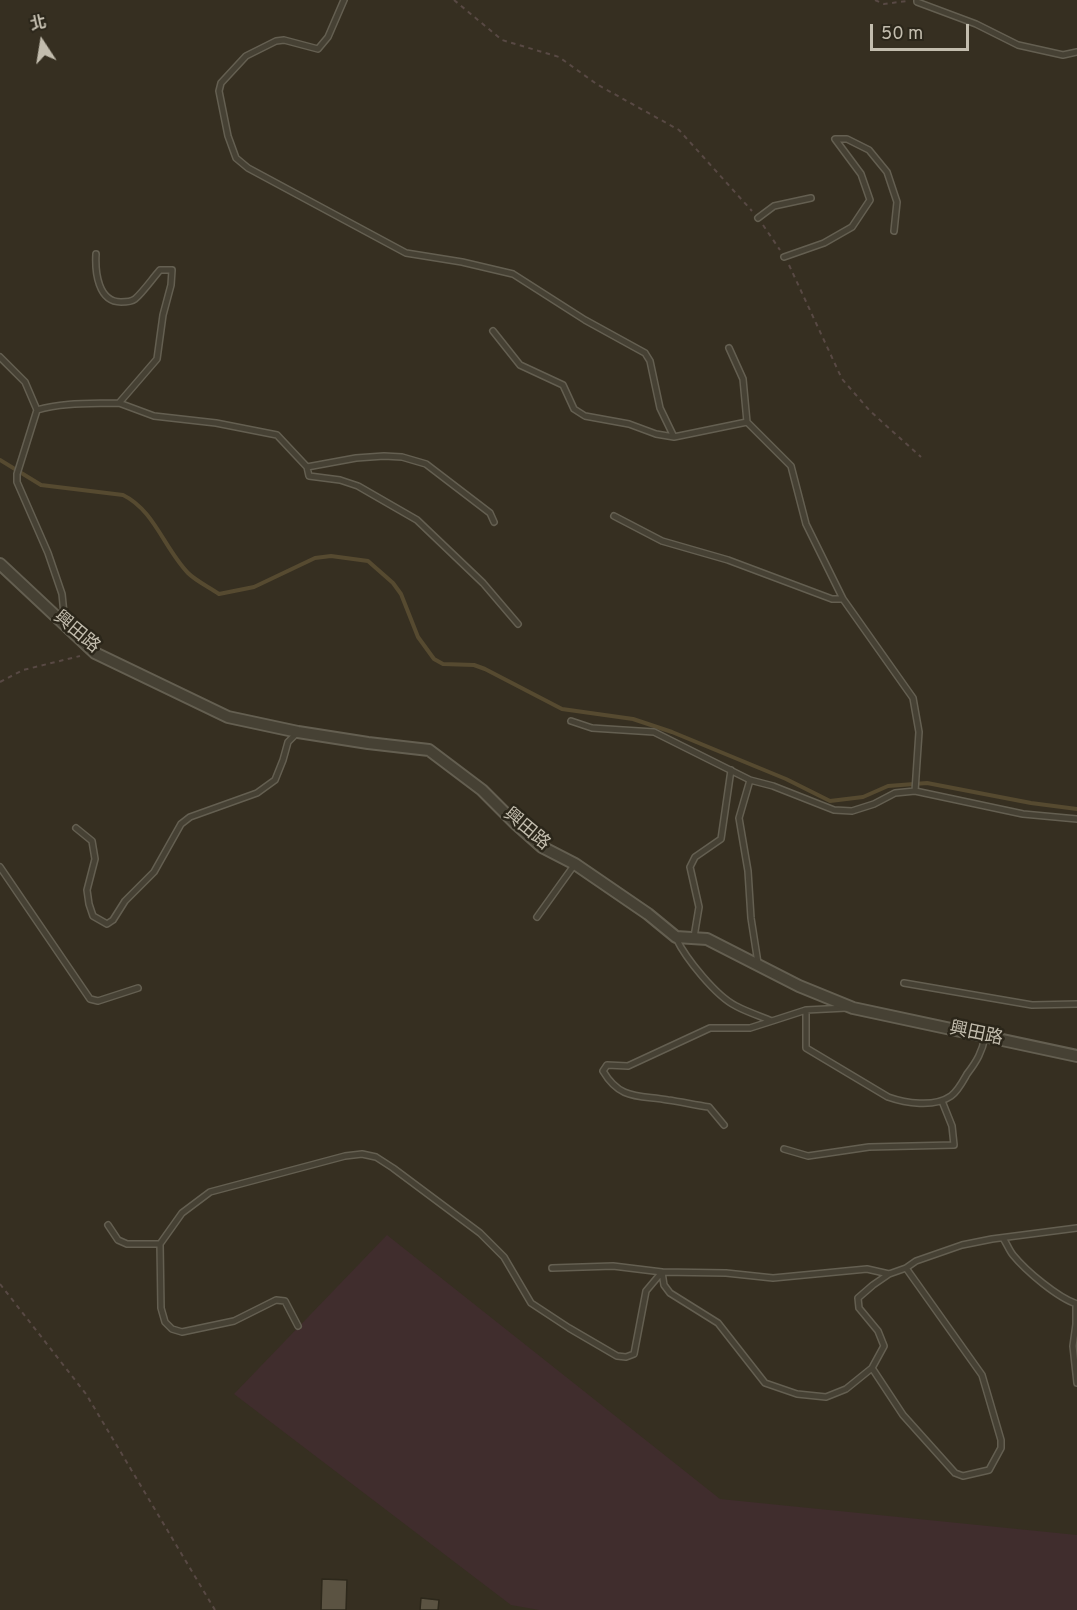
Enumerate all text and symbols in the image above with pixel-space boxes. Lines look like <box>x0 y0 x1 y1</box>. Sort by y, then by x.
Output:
north arrow <box>12 12 72 72</box>
scale bar <box>873 12 972 50</box>
text: 北 <box>28 13 48 36</box>
text: 50 m <box>881 23 923 46</box>
street label: 興田路 <box>48 607 104 659</box>
street label: 興田路 <box>498 804 554 856</box>
street label: 興田路 <box>947 1019 1005 1051</box>

